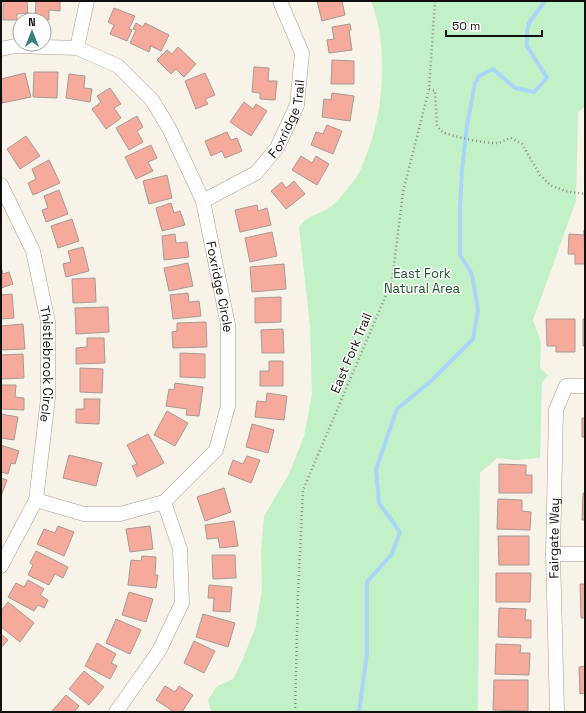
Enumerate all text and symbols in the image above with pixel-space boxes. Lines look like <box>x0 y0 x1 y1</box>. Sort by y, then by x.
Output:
north arrow <box>12 12 52 52</box>
scale bar <box>446 12 542 38</box>
text: N <box>28 15 36 29</box>
text: 50 m <box>452 18 480 34</box>
street label: Foxridge Trail <box>264 79 308 161</box>
street label: Foxridge Circle <box>203 239 237 333</box>
park label: East Fork Natural Area <box>384 265 461 297</box>
street label: Thistlebrook Circle <box>36 304 57 423</box>
street label: East Fork Trail <box>326 310 376 396</box>
street label: Fairgate Way <box>544 497 563 579</box>

